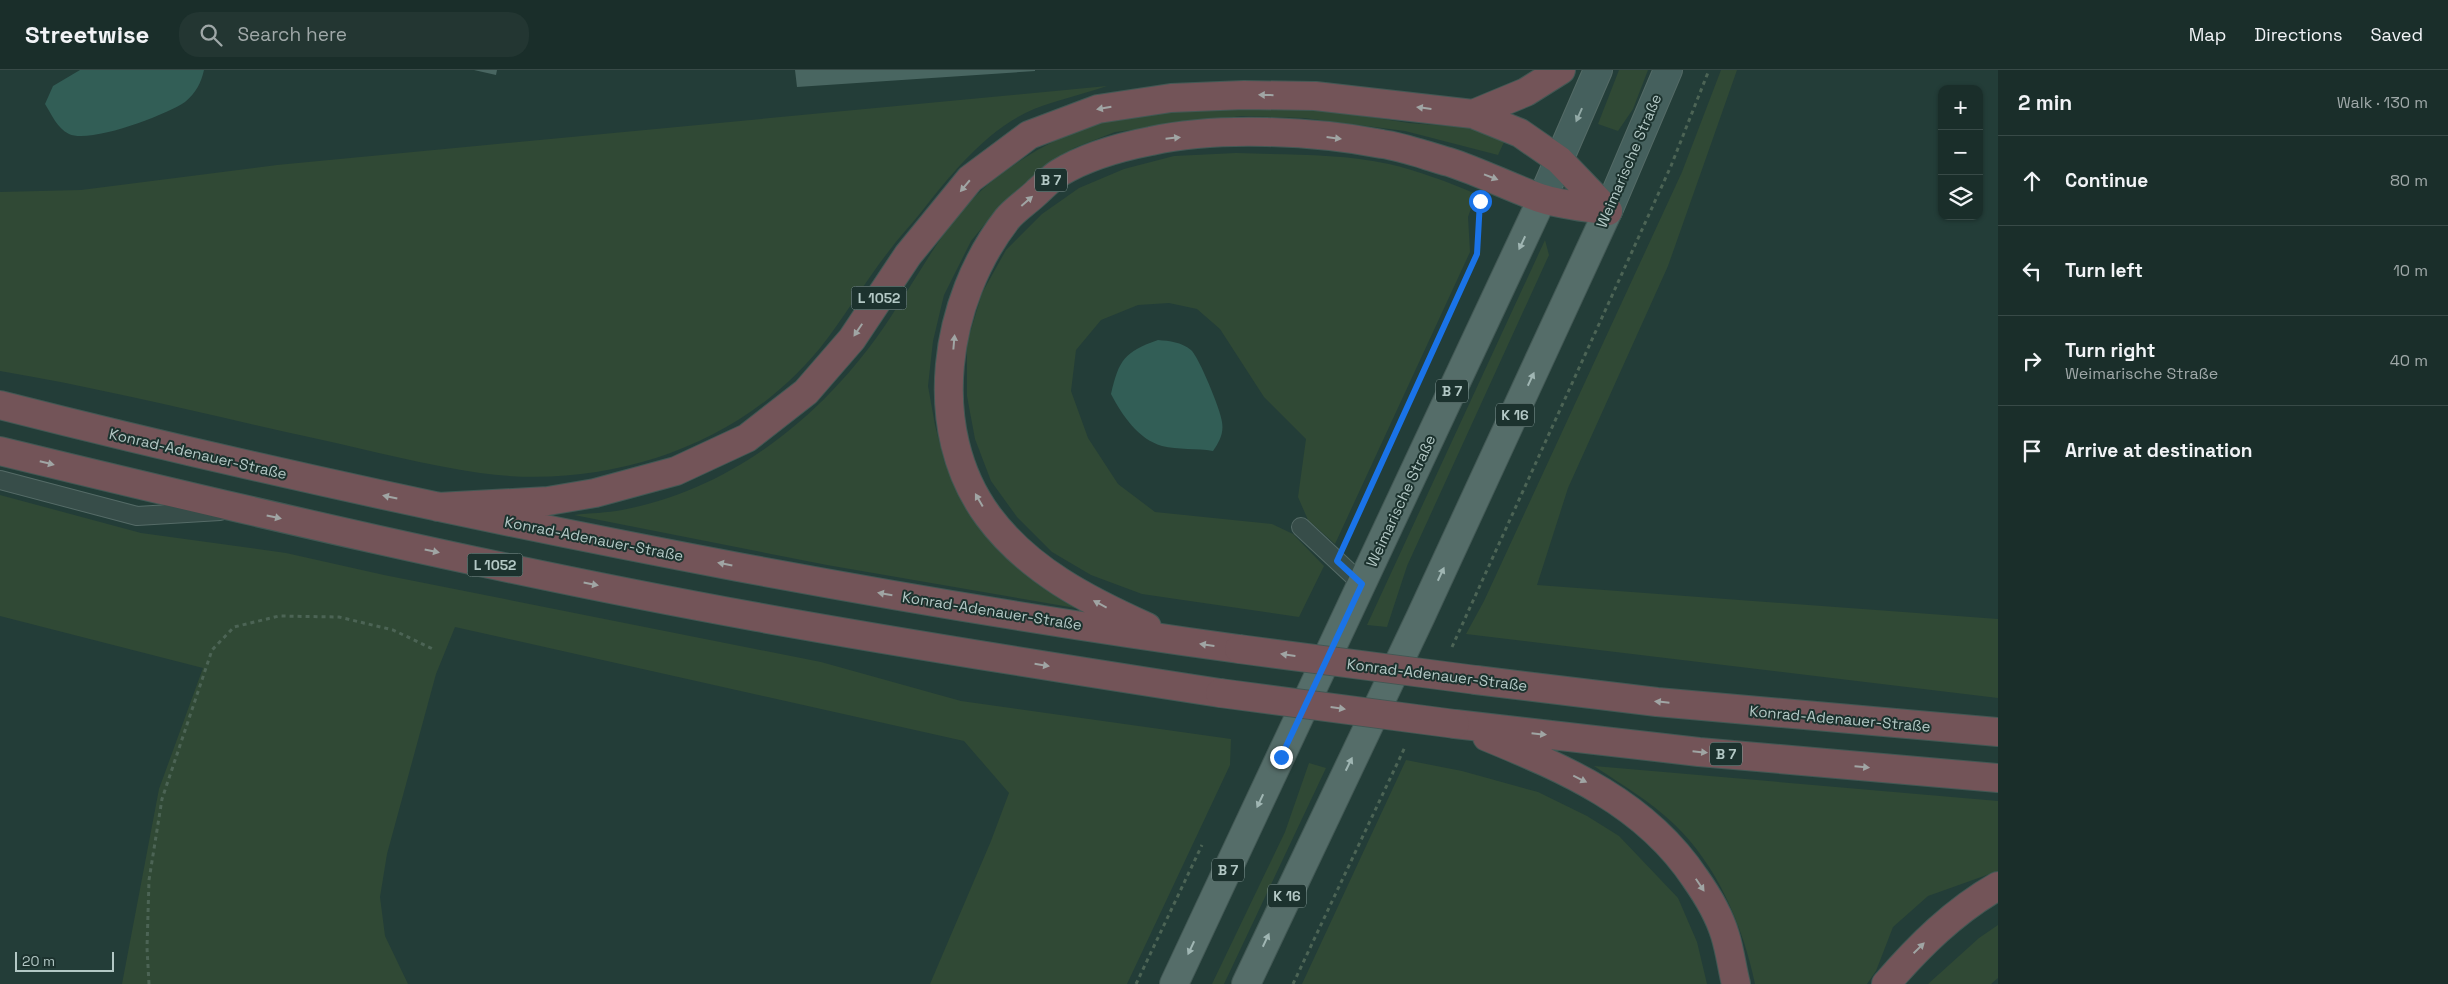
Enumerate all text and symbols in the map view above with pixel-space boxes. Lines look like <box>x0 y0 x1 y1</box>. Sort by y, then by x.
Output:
search box <box>179 12 529 57</box>
text: Streetwise <box>25 19 149 50</box>
icon: search <box>197 21 225 49</box>
text: Search here <box>237 22 347 47</box>
text: Map <box>2189 23 2226 46</box>
text: Directions <box>2254 23 2343 46</box>
text: Saved <box>2371 23 2423 46</box>
map controls <box>1938 85 1983 220</box>
button: + <box>1938 85 1983 130</box>
text: 2 min <box>2018 89 2072 116</box>
one-way arrow <box>1258 91 1274 99</box>
street label: Weimarische Straße <box>1592 91 1665 231</box>
text: Walk · 130 m <box>2337 92 2428 113</box>
one-way arrow <box>1097 104 1112 112</box>
one-way arrow <box>1416 104 1432 112</box>
one-way arrow <box>1574 108 1582 122</box>
button: − <box>1938 130 1983 175</box>
one-way arrow <box>1165 134 1181 142</box>
one-way arrow <box>1326 134 1342 142</box>
icon: ahead <box>2018 167 2046 195</box>
road number: B 7 <box>1035 168 1067 192</box>
text: Continue <box>2065 168 2148 193</box>
text: 80 m <box>2390 170 2428 191</box>
one-way arrow <box>1484 173 1499 181</box>
button: layers <box>1938 175 1983 220</box>
one-way arrow <box>959 179 970 192</box>
route start <box>1469 190 1492 213</box>
one-way arrow <box>1021 195 1033 207</box>
one-way arrow <box>1517 236 1525 250</box>
icon: left <box>2018 257 2046 285</box>
text: Turn left <box>2065 258 2143 283</box>
text: 10 m <box>2393 260 2428 281</box>
road number: L 1052 <box>852 287 906 310</box>
one-way arrow <box>853 324 863 337</box>
one-way arrow <box>950 334 958 350</box>
text: Turn right <box>2065 338 2155 363</box>
icon: right <box>2018 347 2046 375</box>
text: 40 m <box>2390 350 2428 371</box>
text: Weimarische Straße <box>2065 363 2218 384</box>
one-way arrow <box>1528 372 1536 386</box>
road number: B 7 <box>1436 380 1468 402</box>
road number: K 16 <box>1496 404 1534 426</box>
street label: Konrad-Adenauer-Straße <box>107 424 289 483</box>
street label: Weimarische Straße <box>1362 432 1440 570</box>
icon: arrive <box>2018 437 2046 465</box>
text: Arrive at destination <box>2065 438 2253 463</box>
one-way arrow <box>40 459 55 467</box>
one-way arrow <box>382 492 398 500</box>
one-way arrow <box>974 494 983 507</box>
street label: Konrad-Adenauer-Straße <box>503 512 685 565</box>
one-way arrow <box>266 513 281 521</box>
one-way arrow <box>425 547 440 555</box>
road number: L 1052 <box>468 554 522 576</box>
one-way arrow <box>717 560 733 568</box>
one-way arrow <box>1436 566 1445 581</box>
one-way arrow <box>584 581 600 589</box>
street label: Konrad-Adenauer-Straße <box>901 587 1083 634</box>
one-way arrow <box>877 590 893 598</box>
one-way arrow <box>1092 600 1107 608</box>
one-way arrow <box>1199 640 1215 648</box>
one-way arrow <box>1280 651 1296 659</box>
street label: Konrad-Adenauer-Straße <box>1346 654 1529 695</box>
one-way arrow <box>1035 662 1051 670</box>
one-way arrow <box>1654 698 1670 706</box>
street label: Konrad-Adenauer-Straße <box>1749 701 1931 736</box>
one-way arrow <box>1330 705 1346 713</box>
one-way arrow <box>1531 730 1547 738</box>
road number: B 7 <box>1710 742 1742 766</box>
route end <box>1270 746 1293 769</box>
one-way arrow <box>1692 748 1708 756</box>
one-way arrow <box>1346 757 1354 771</box>
one-way arrow <box>1854 763 1870 771</box>
one-way arrow <box>1573 775 1587 783</box>
one-way arrow <box>1256 794 1264 808</box>
road number: B 7 <box>1212 858 1244 882</box>
one-way arrow <box>1695 878 1705 892</box>
road number: K 16 <box>1268 884 1306 908</box>
one-way arrow <box>1263 933 1271 947</box>
one-way arrow <box>1187 941 1195 955</box>
one-way arrow <box>1912 942 1924 954</box>
scale bar <box>15 949 114 972</box>
text: 20 m <box>22 952 55 970</box>

